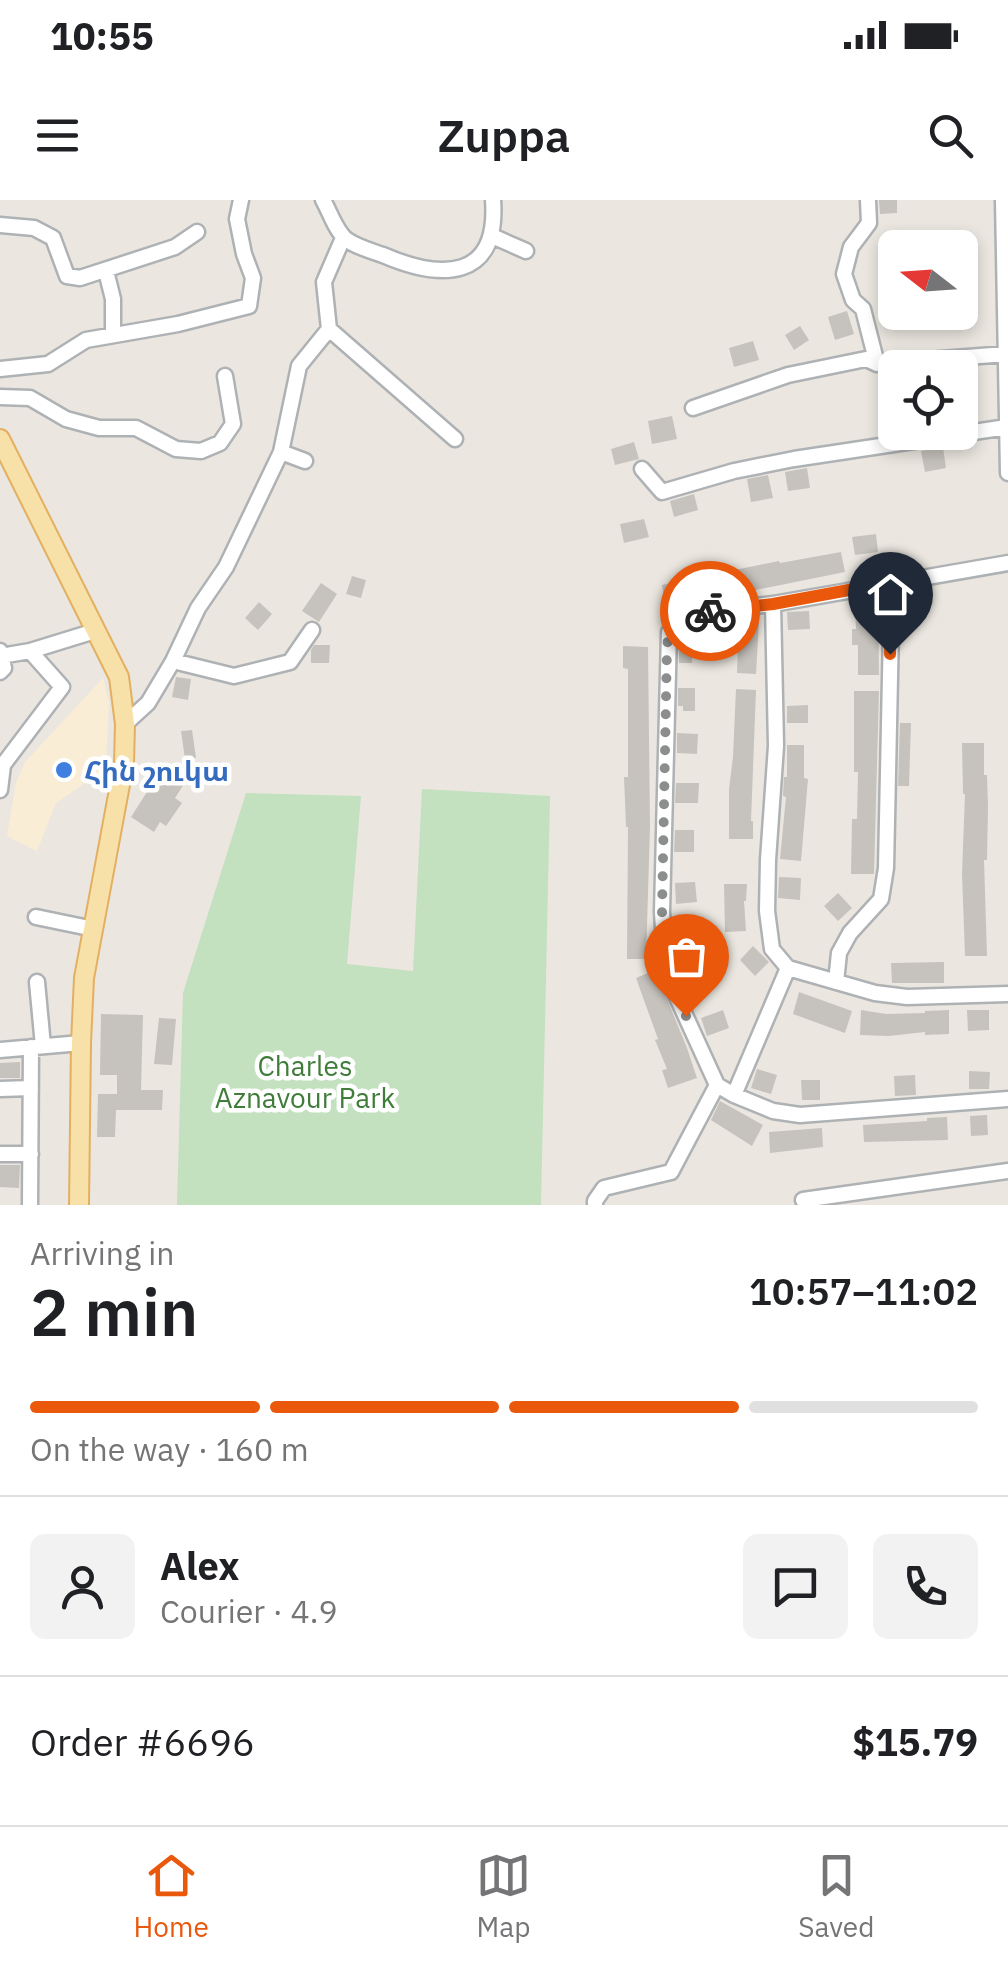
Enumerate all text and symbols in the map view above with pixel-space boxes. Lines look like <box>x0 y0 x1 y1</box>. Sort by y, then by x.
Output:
text: 10:55 <box>50 11 154 60</box>
text: Zuppa <box>438 106 570 164</box>
icon: menu <box>30 108 85 163</box>
icon: search <box>923 108 978 163</box>
north arrow <box>878 230 978 330</box>
map controls <box>878 230 978 450</box>
button: locate <box>878 350 978 450</box>
pin <box>848 552 933 655</box>
courier <box>660 561 760 661</box>
icon: home <box>863 567 918 622</box>
icon: bike <box>683 584 738 639</box>
place label: Հին շուկա <box>84 752 229 789</box>
marker: Հին շուկա <box>53 759 75 781</box>
pin <box>644 914 729 1017</box>
icon: bag <box>659 929 714 984</box>
park label: Charles Aznavour Park <box>215 1047 396 1116</box>
text: Arriving in <box>30 1232 175 1274</box>
text: 10:57–11:02 <box>749 1266 978 1315</box>
text: 2 min <box>30 1269 198 1354</box>
text: On the way · 160 m <box>30 1428 309 1470</box>
button: person <box>30 1534 135 1639</box>
button: chat <box>743 1534 848 1639</box>
button: phone <box>873 1534 978 1639</box>
text: Alex <box>160 1541 240 1590</box>
text: Courier · 4.9 <box>160 1590 338 1632</box>
text: Order #6696 <box>30 1717 255 1766</box>
text: $15.79 <box>852 1717 978 1766</box>
tab: Home <box>134 1848 209 1945</box>
tab: Map <box>476 1848 531 1945</box>
tab: Saved <box>798 1848 874 1945</box>

